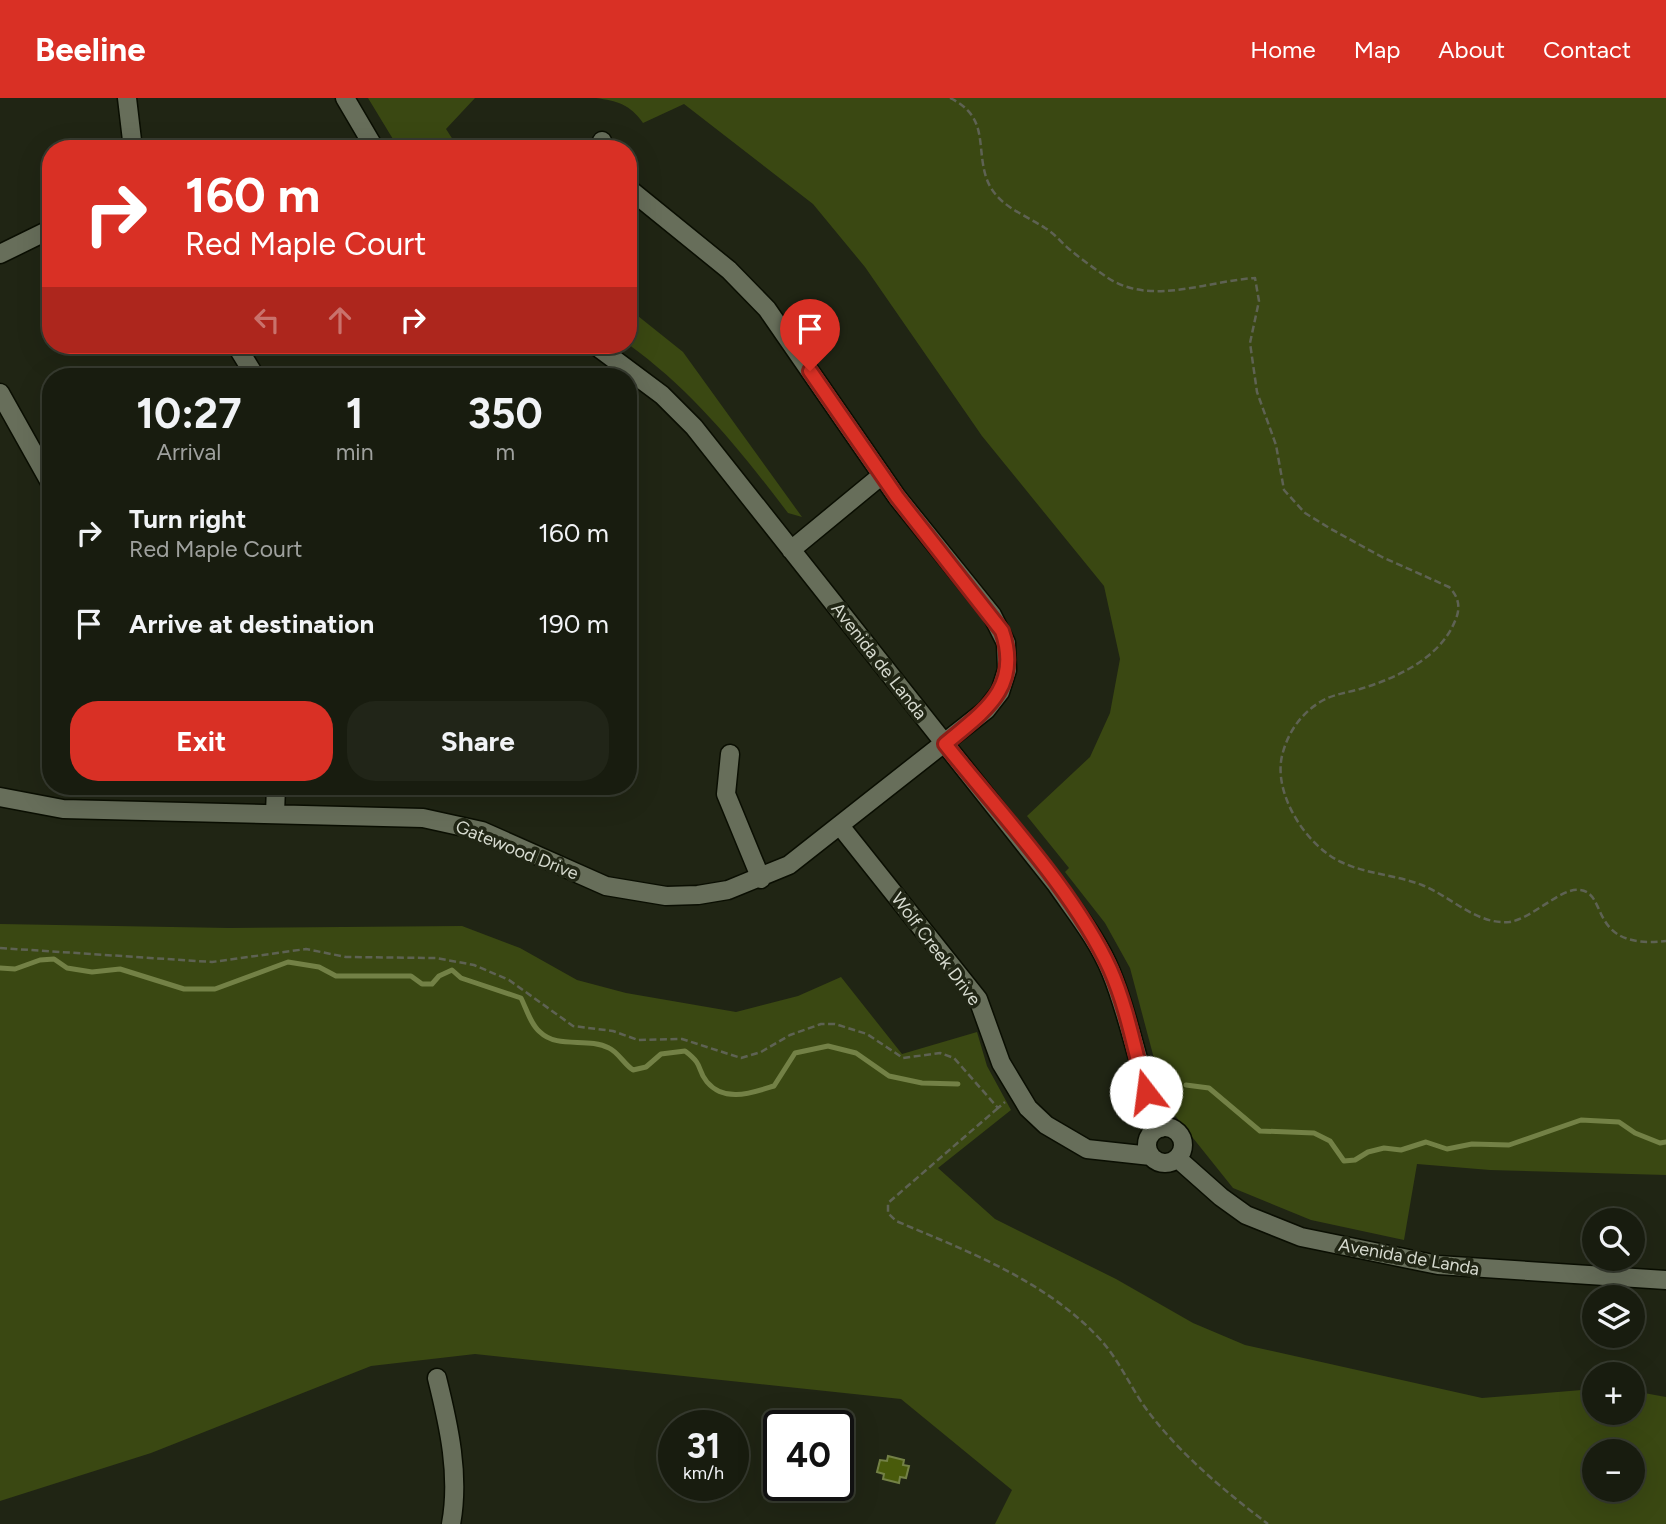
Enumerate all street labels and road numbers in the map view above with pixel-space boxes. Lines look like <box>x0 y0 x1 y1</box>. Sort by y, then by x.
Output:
street label: Avenida de Landa <box>826 598 932 724</box>
street label: Gatewood Drive <box>452 815 582 885</box>
street label: Wolf Creek Drive <box>886 888 986 1010</box>
street label: Avenida de Landa <box>1337 1234 1481 1280</box>

